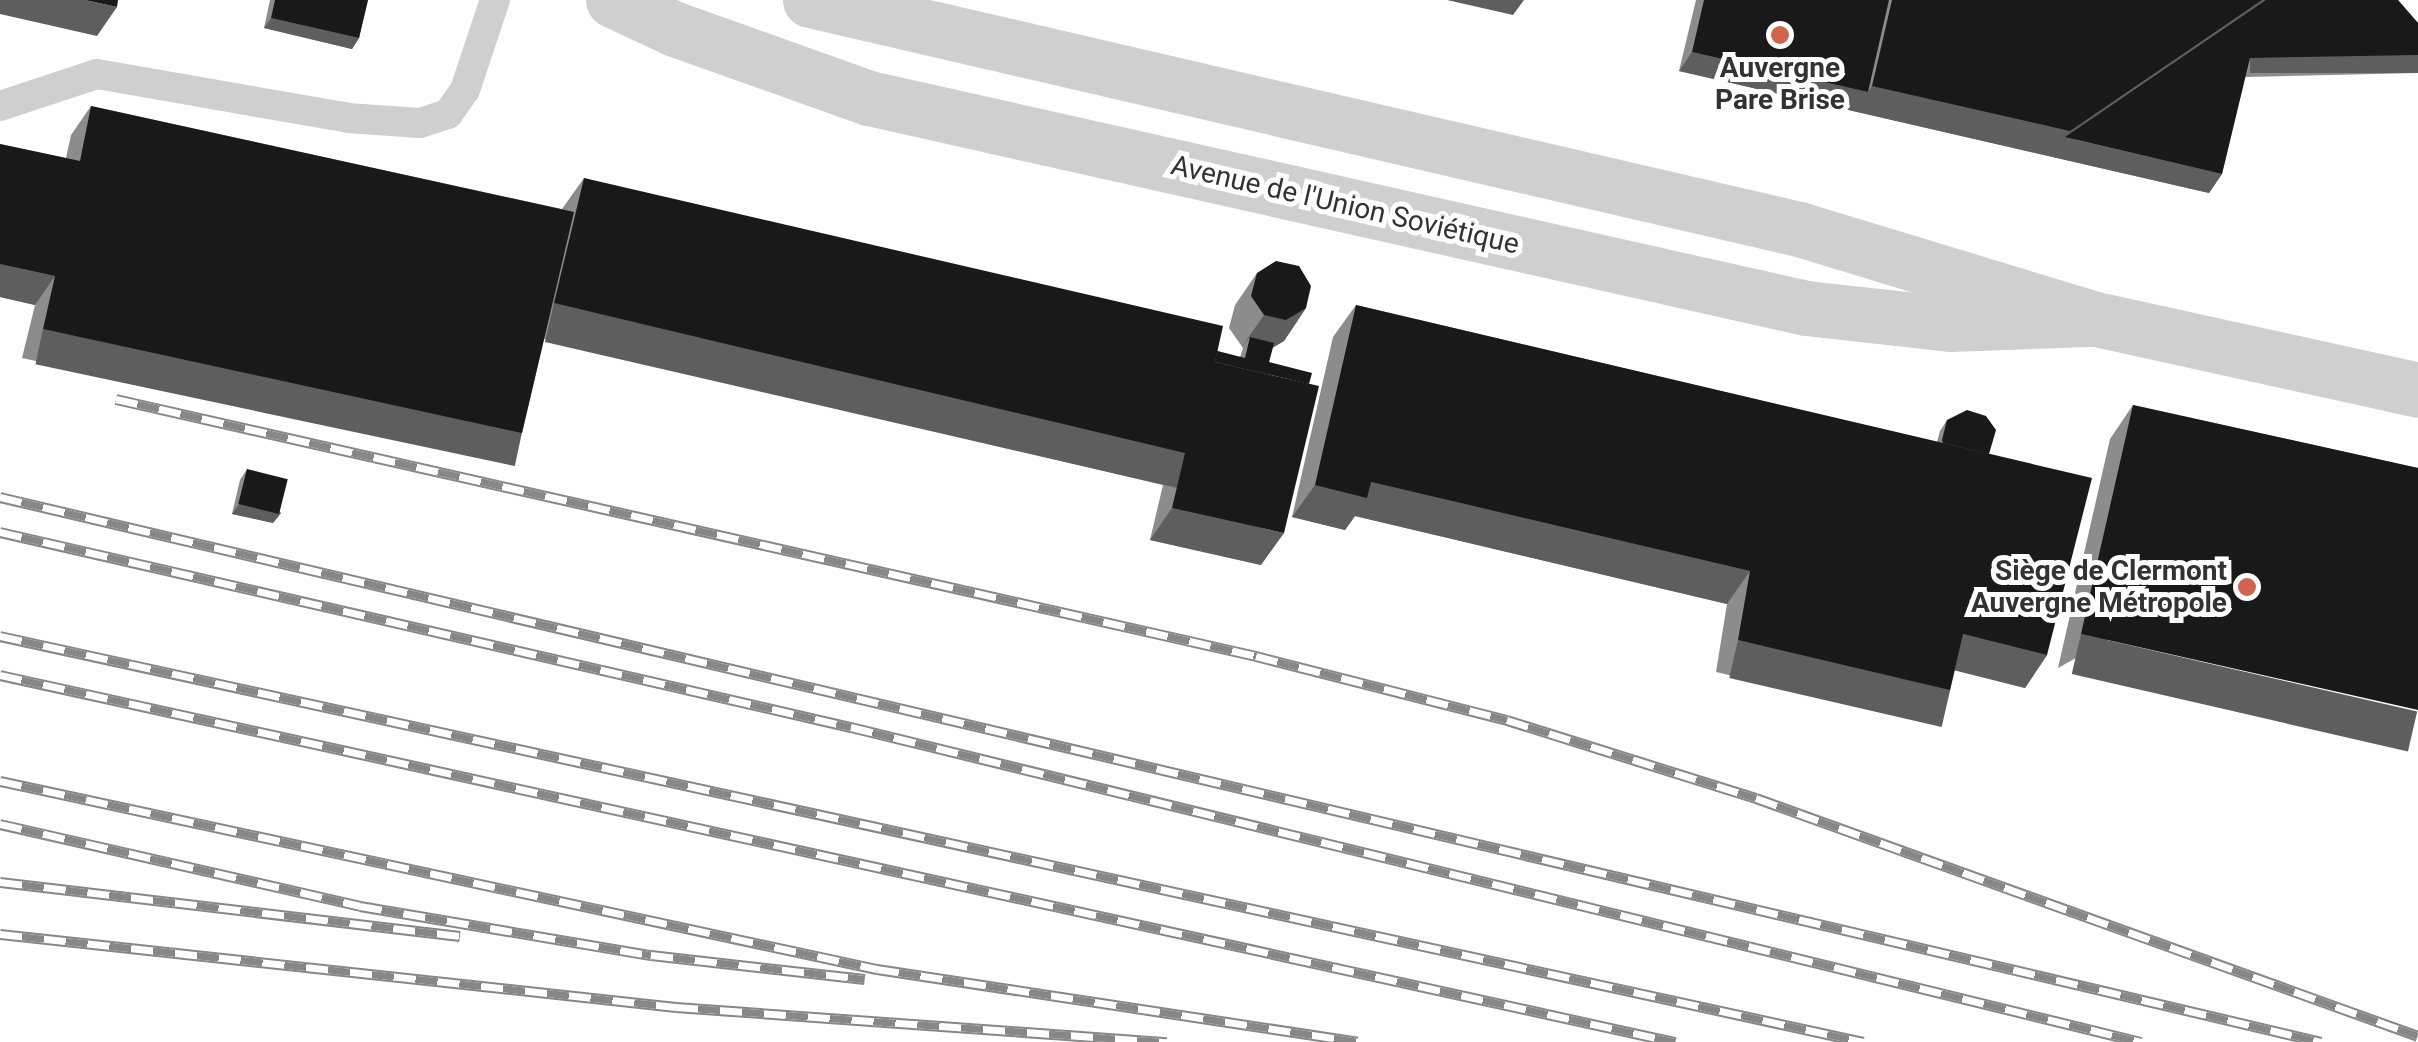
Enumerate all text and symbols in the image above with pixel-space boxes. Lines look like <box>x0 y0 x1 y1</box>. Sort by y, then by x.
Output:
marker: Auvergne Pare Brise <box>1769 24 1791 46</box>
place label: Auvergne Pare Brise <box>1715 51 1845 117</box>
street label: Avenue de l'Union Soviétique <box>1168 149 1522 261</box>
place label: Siège de Clermont Auvergne Métropole <box>1971 554 2227 620</box>
marker: Siège de Clermont Auvergne Métropole <box>2236 576 2258 598</box>

